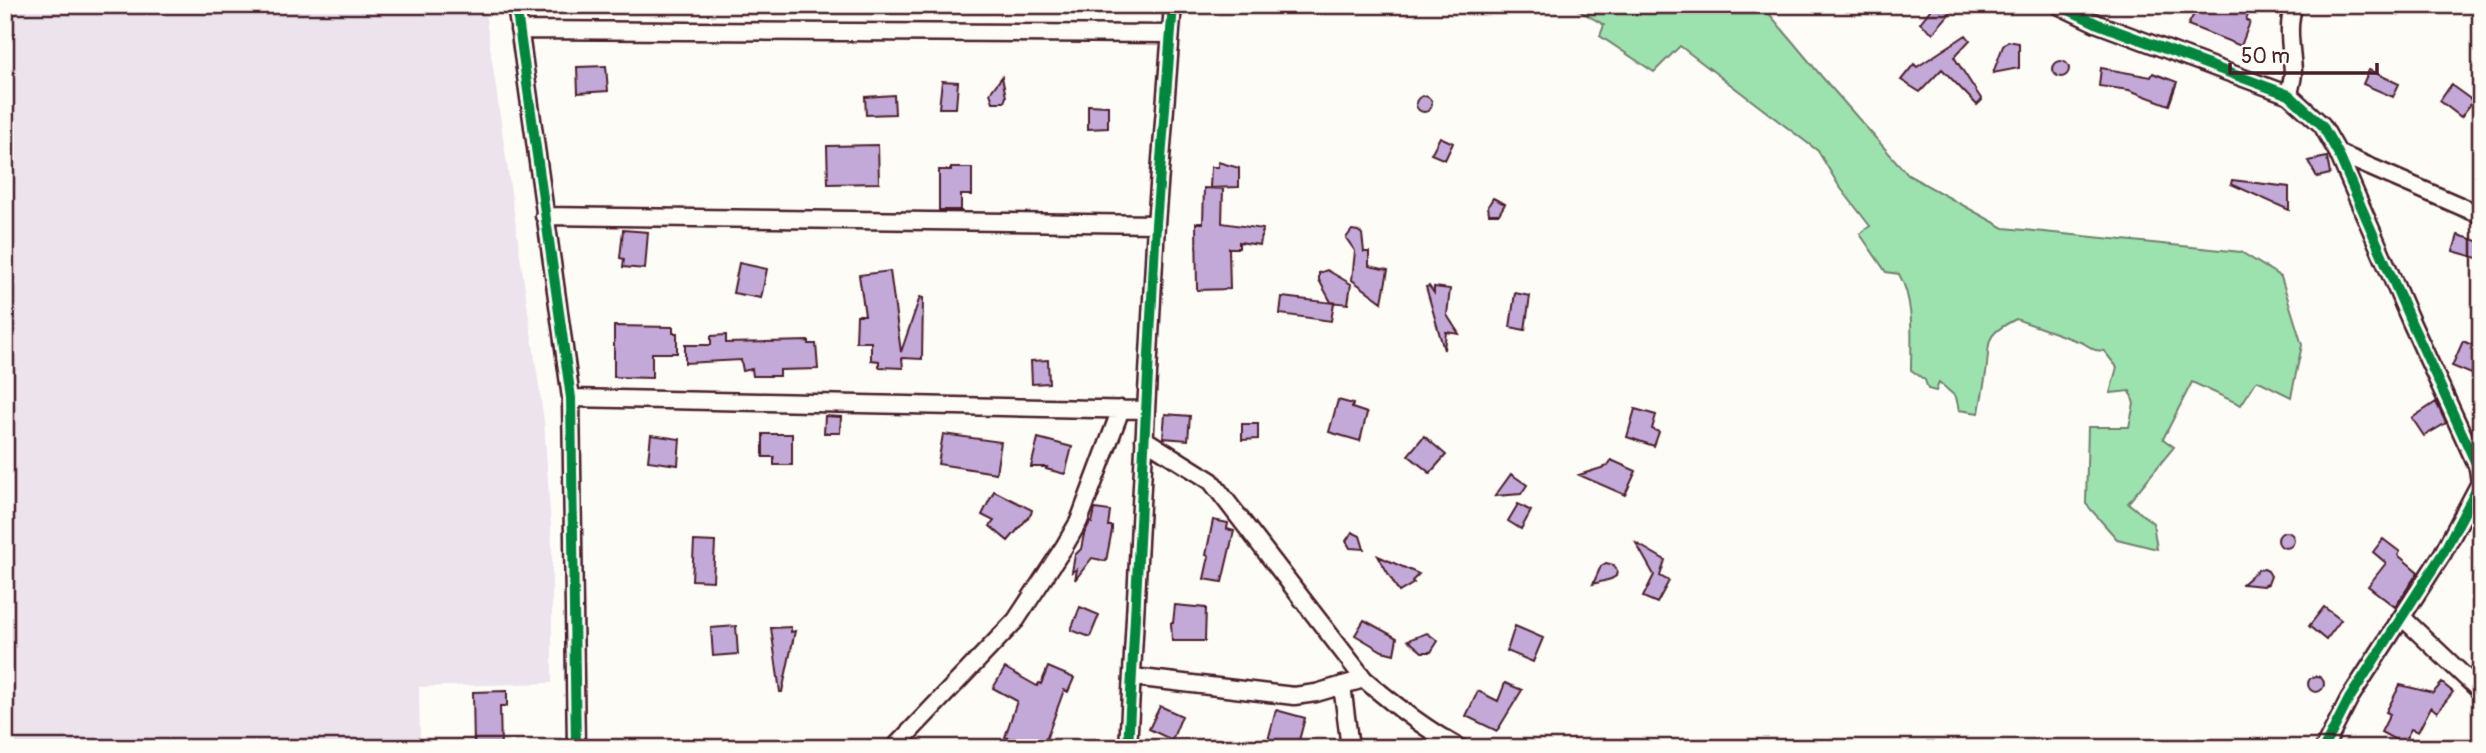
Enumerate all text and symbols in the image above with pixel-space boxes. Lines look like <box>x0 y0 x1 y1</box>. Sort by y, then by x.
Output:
scale bar <box>2230 32 2378 76</box>
text: 50 m <box>2241 43 2290 70</box>

